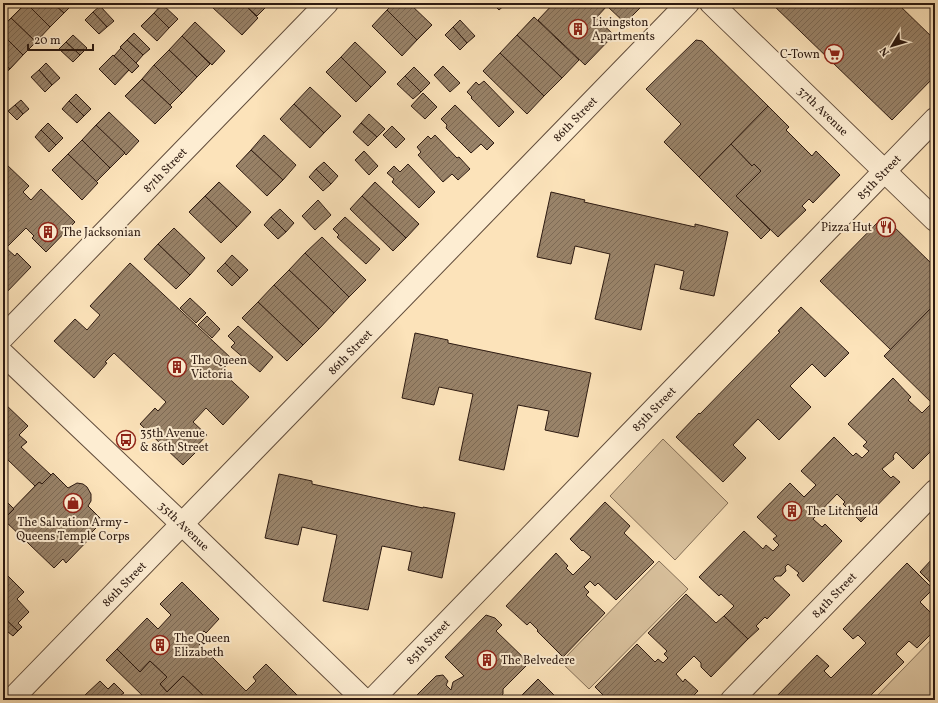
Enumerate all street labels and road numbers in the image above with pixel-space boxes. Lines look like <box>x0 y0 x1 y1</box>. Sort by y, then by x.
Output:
street label: 37th Avenue <box>793 83 851 140</box>
street label: 86th Street <box>550 93 601 146</box>
street label: 87th Street <box>140 145 191 197</box>
street label: 85th Street <box>854 152 905 204</box>
street label: 86th Street <box>325 326 376 379</box>
street label: 85th Street <box>629 384 680 436</box>
street label: 35th Avenue <box>154 498 212 555</box>
street label: 86th Street <box>99 558 150 611</box>
street label: 84th Street <box>809 569 861 622</box>
street label: 85th Street <box>403 617 454 669</box>

